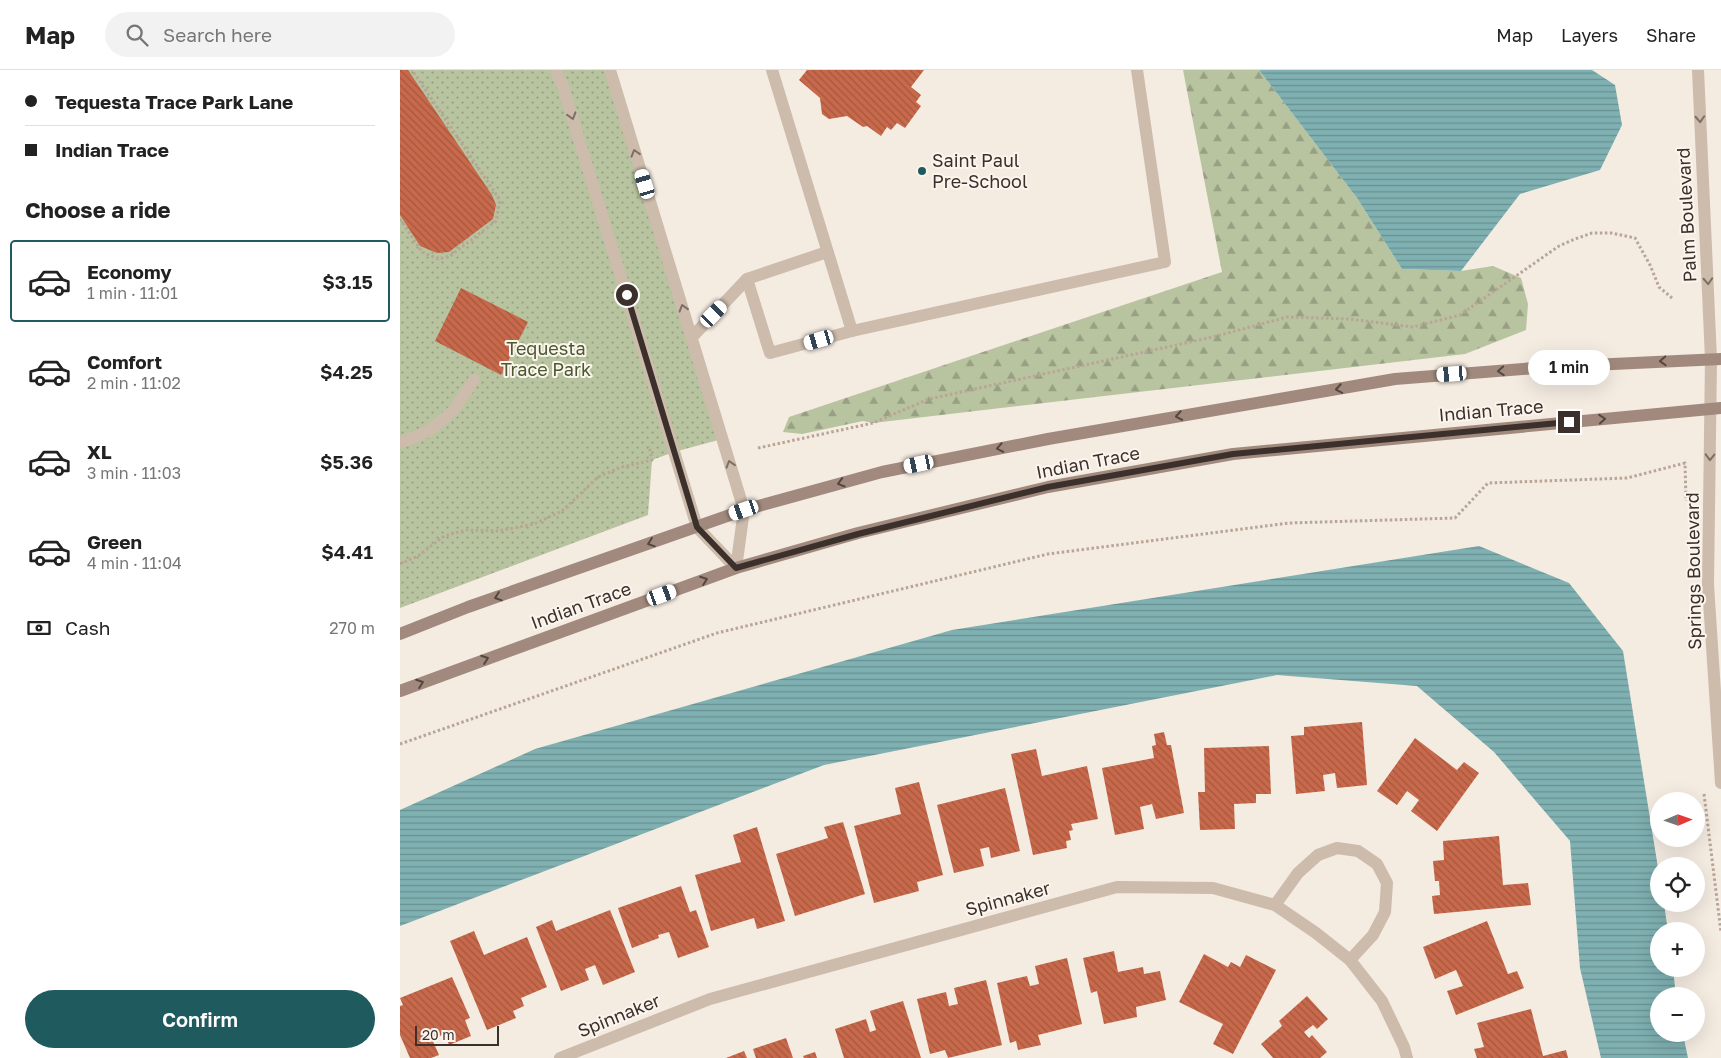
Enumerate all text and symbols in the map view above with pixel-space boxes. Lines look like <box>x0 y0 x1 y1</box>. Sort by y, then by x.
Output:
search box <box>105 12 455 57</box>
text: Map <box>25 20 75 49</box>
icon: search <box>123 21 151 49</box>
text: Search here <box>163 23 272 46</box>
text: Map <box>1496 24 1533 46</box>
text: Layers <box>1561 24 1618 46</box>
text: Share <box>1646 24 1696 46</box>
text: Tequesta Trace Park Lane <box>55 90 293 113</box>
one-way arrow <box>566 111 576 120</box>
one-way arrow <box>1695 115 1705 123</box>
text: Indian Trace <box>55 138 169 161</box>
street label: Palm Boulevard <box>1671 147 1701 283</box>
one-way arrow <box>631 149 641 157</box>
place label: Saint Paul Pre-School <box>932 149 1028 192</box>
marker: Saint Paul Pre-School <box>916 165 928 177</box>
car <box>633 167 656 201</box>
text: Choose a ride <box>25 196 171 223</box>
icon: car <box>27 259 72 304</box>
text: Economy <box>87 260 172 283</box>
text: $3.15 <box>322 270 373 293</box>
one-way arrow <box>1702 277 1713 285</box>
text: 1 min · 11:01 <box>87 283 178 303</box>
route start <box>616 284 638 306</box>
car <box>698 298 729 330</box>
one-way arrow <box>678 304 688 313</box>
car <box>802 329 835 351</box>
park label: Tequesta Trace Park <box>501 337 591 380</box>
icon: car <box>27 349 72 394</box>
text: Comfort <box>87 350 162 373</box>
callout: 1 min <box>1528 350 1610 384</box>
one-way arrow <box>1659 356 1667 367</box>
text: 1 min <box>1549 357 1589 377</box>
text: $4.25 <box>320 360 373 383</box>
car <box>1436 365 1467 383</box>
one-way arrow <box>1496 365 1504 376</box>
text: 2 min · 11:02 <box>87 373 181 393</box>
one-way arrow <box>1335 383 1344 393</box>
street label: Indian Trace <box>1438 394 1544 426</box>
one-way arrow <box>1175 411 1183 421</box>
route end <box>1558 411 1580 433</box>
one-way arrow <box>1598 413 1606 424</box>
icon: car <box>27 439 72 484</box>
text: XL <box>87 440 112 463</box>
street label: Indian Trace <box>1034 441 1142 483</box>
one-way arrow <box>995 442 1004 453</box>
text: $5.36 <box>320 450 373 473</box>
one-way arrow <box>1705 453 1716 461</box>
car <box>902 454 935 474</box>
one-way arrow <box>725 460 735 468</box>
text: 3 min · 11:03 <box>87 463 181 483</box>
one-way arrow <box>837 477 846 488</box>
street label: Springs Boulevard <box>1681 492 1705 650</box>
car <box>727 498 760 522</box>
icon: car <box>27 529 72 574</box>
text: Green <box>87 530 142 553</box>
one-way arrow <box>647 537 656 547</box>
text: $4.41 <box>321 540 373 563</box>
text: 4 min · 11:04 <box>87 553 182 573</box>
one-way arrow <box>699 576 707 586</box>
street label: Indian Trace <box>527 577 634 633</box>
car <box>645 583 678 607</box>
one-way arrow <box>494 591 502 601</box>
icon: cash <box>25 614 53 642</box>
text: Cash <box>65 616 110 639</box>
text: 270 m <box>329 618 375 638</box>
one-way arrow <box>480 655 489 665</box>
one-way arrow <box>415 679 423 689</box>
north arrow <box>1650 792 1705 848</box>
map controls <box>1650 792 1705 1042</box>
button: locate <box>1650 857 1705 912</box>
street label: Spinnaker <box>963 876 1053 920</box>
button: + <box>1650 922 1705 977</box>
button: − <box>1650 987 1705 1042</box>
street label: Spinnaker <box>574 989 663 1042</box>
button: Confirm <box>25 990 375 1048</box>
scale bar <box>415 1023 499 1046</box>
text: 20 m <box>422 1026 455 1043</box>

